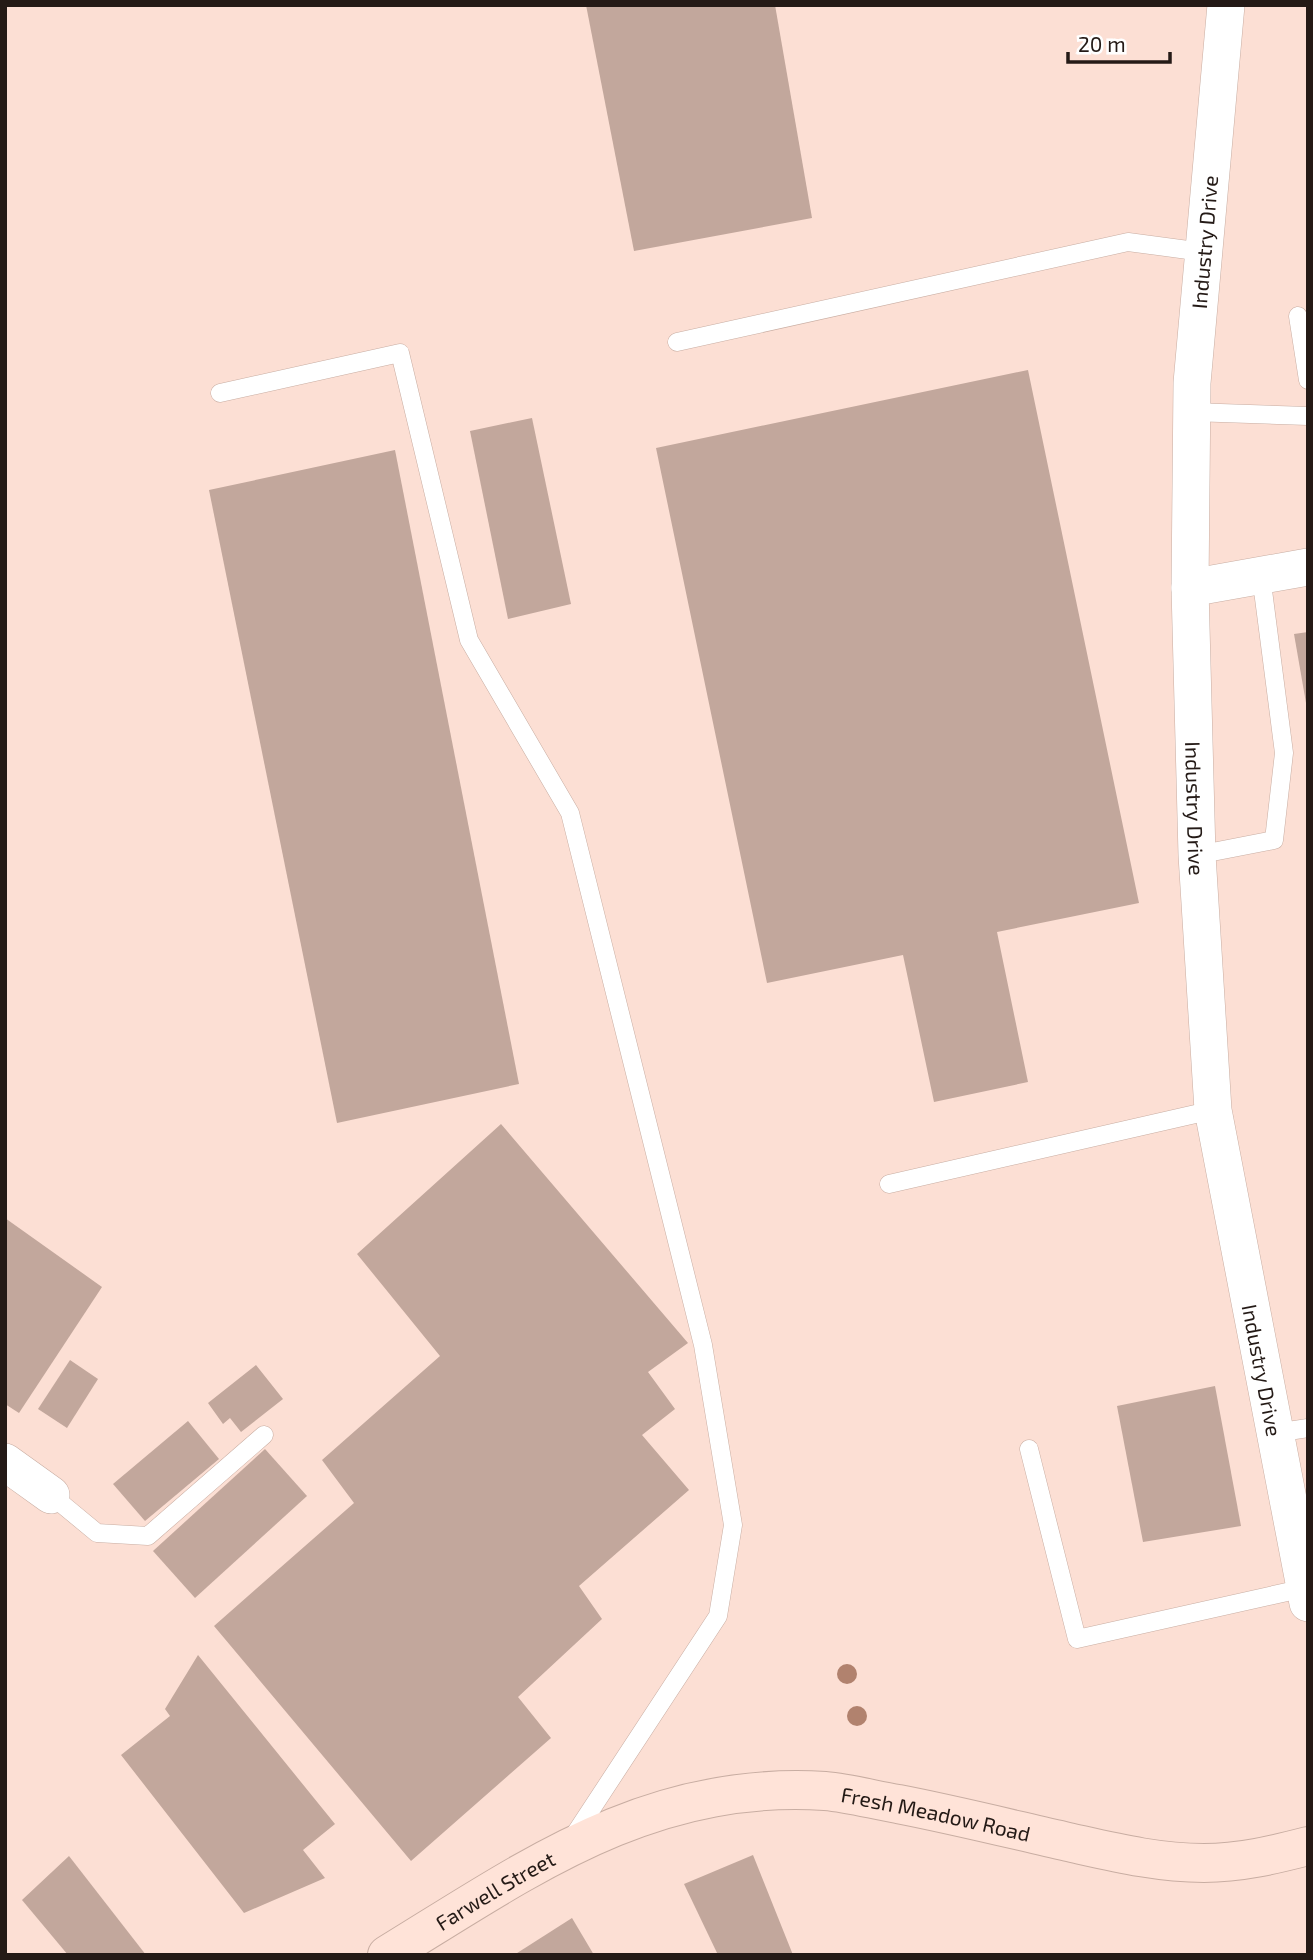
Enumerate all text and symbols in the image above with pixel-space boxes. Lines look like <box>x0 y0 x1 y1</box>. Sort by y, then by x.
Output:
scale bar <box>1068 21 1170 65</box>
text: 20 m <box>1078 31 1126 56</box>
street label: Industry Drive <box>1186 174 1222 310</box>
street label: Industry Drive <box>1182 741 1211 876</box>
street label: Industry Drive <box>1238 1302 1288 1438</box>
street label: Fresh Meadow Road <box>839 1781 1033 1845</box>
street label: Farwell Street <box>430 1845 559 1935</box>

